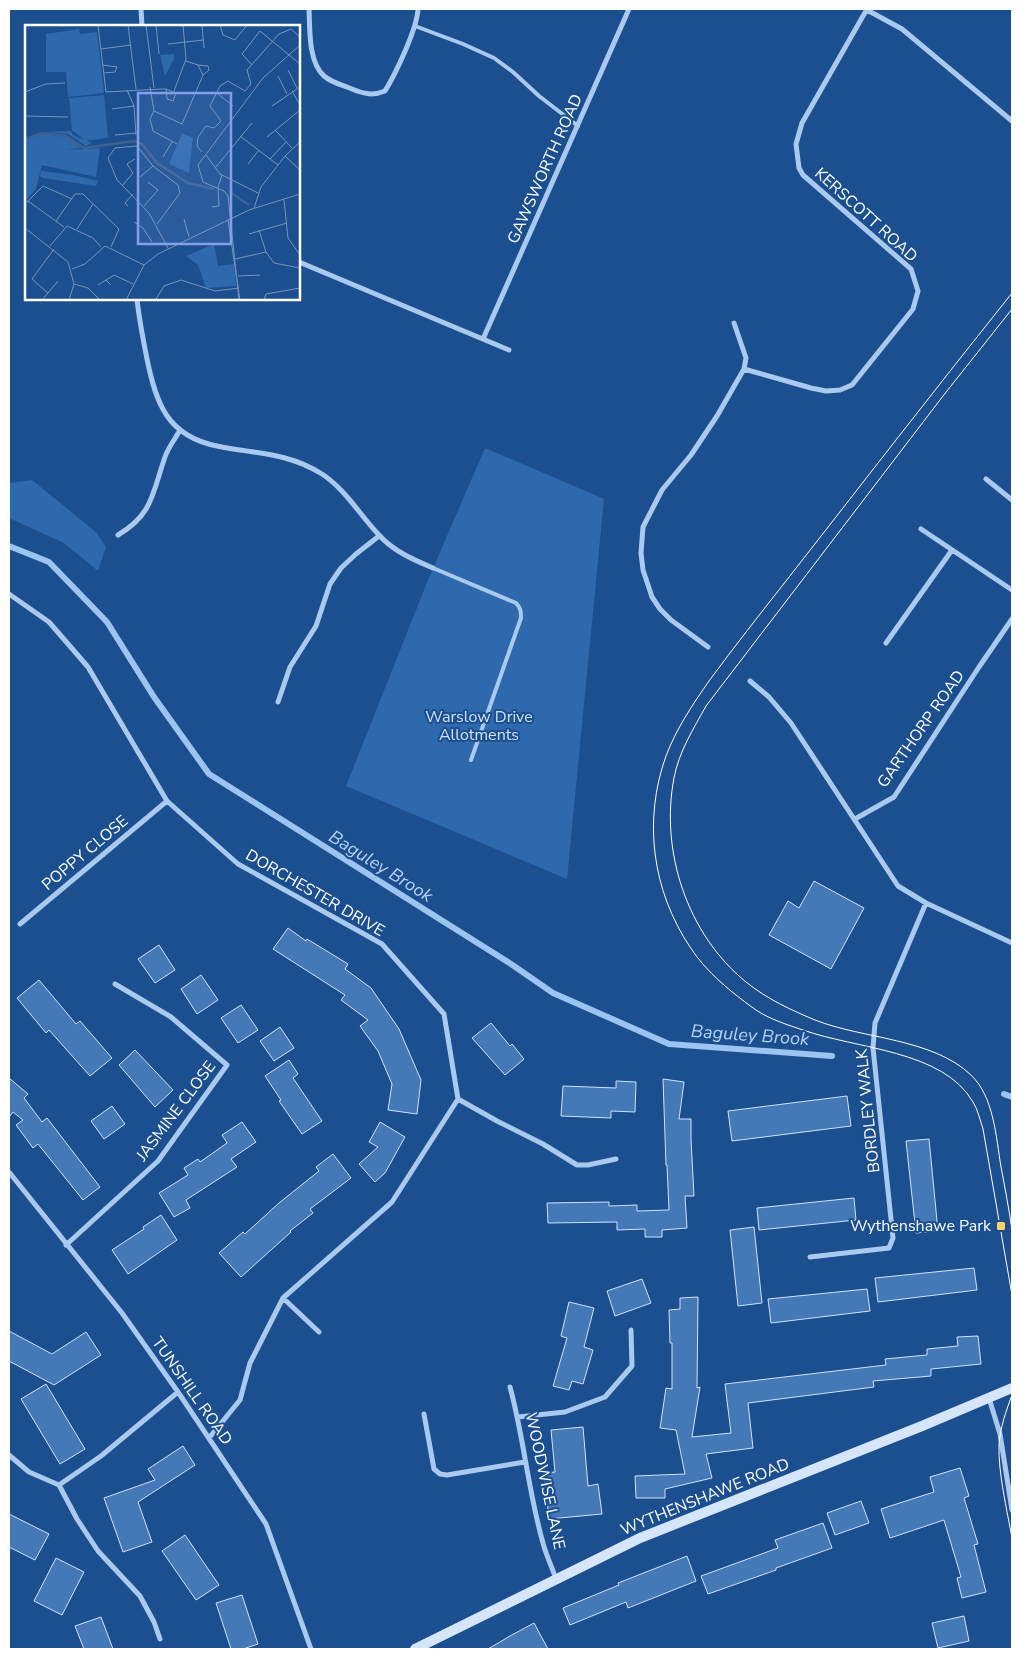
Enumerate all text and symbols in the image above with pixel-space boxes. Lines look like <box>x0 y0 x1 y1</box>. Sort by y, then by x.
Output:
inset map <box>25 25 300 300</box>
street label: GAWSWORTH ROAD <box>502 91 588 247</box>
street label: KERSCOTT ROAD <box>810 163 922 267</box>
street label: GARTHORP ROAD <box>872 666 970 792</box>
park label: Warslow Drive Allotments <box>425 706 533 746</box>
street label: POPPY CLOSE <box>37 810 133 896</box>
water label: Baguley Brook <box>324 824 438 908</box>
street label: DORCHESTER DRIVE <box>241 844 389 942</box>
water label: Baguley Brook <box>690 1019 811 1051</box>
street label: BORDLEY WALK <box>850 1047 885 1174</box>
street label: JASMINE CLOSE <box>131 1056 221 1166</box>
place label: Wythenshawe Park <box>850 1215 992 1237</box>
marker: Wythenshawe Park <box>995 1220 1007 1232</box>
street label: TUNSHILL ROAD <box>147 1333 237 1449</box>
street label: WOODWISE LANE <box>520 1410 570 1552</box>
street label: WYTHENSHAWE ROAD <box>617 1453 793 1541</box>

